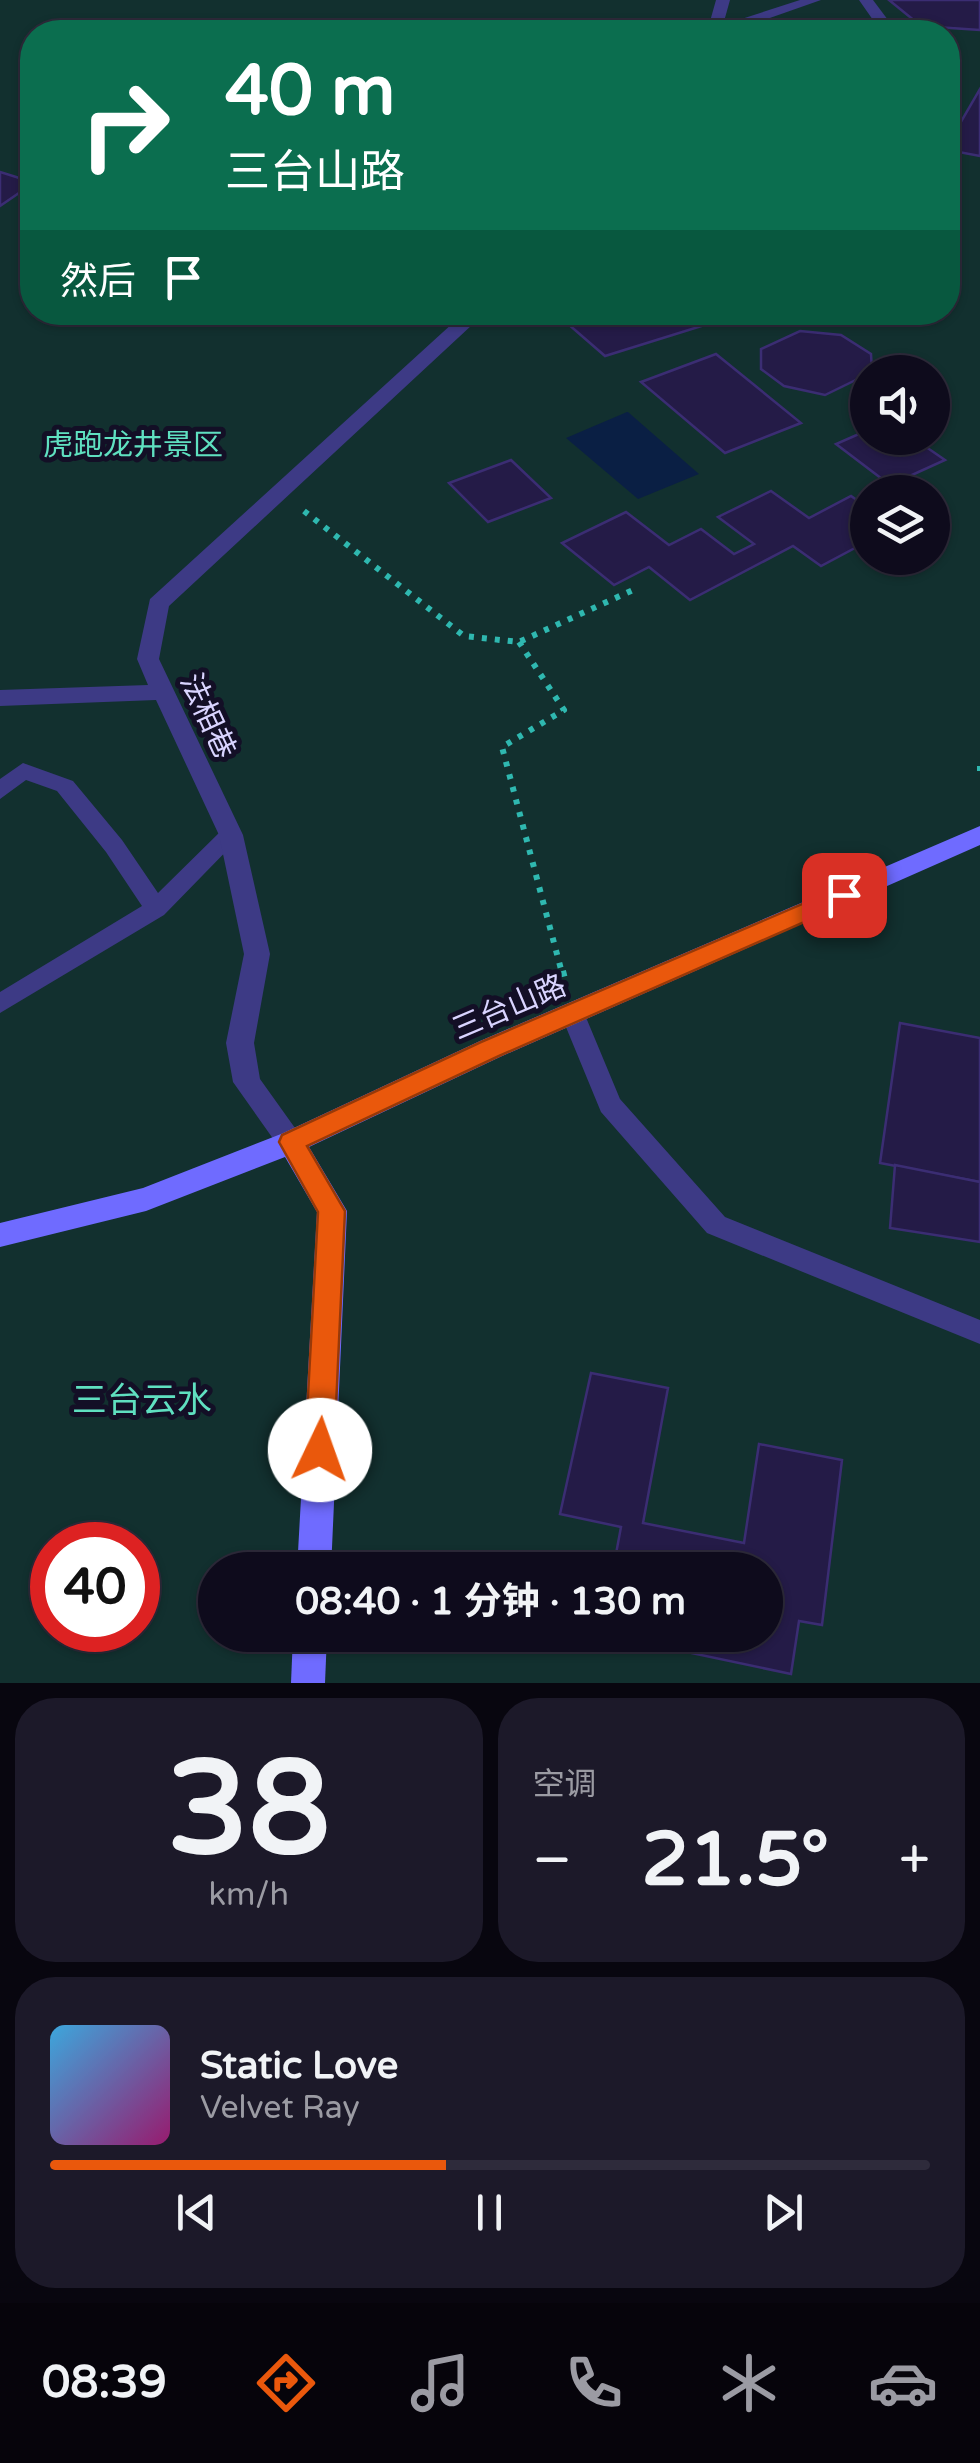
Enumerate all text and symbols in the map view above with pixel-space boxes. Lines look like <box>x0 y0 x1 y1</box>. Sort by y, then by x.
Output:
text: 40 m <box>225 50 395 134</box>
icon: right <box>60 60 190 190</box>
text: 三台山路 <box>225 146 405 200</box>
icon: arrive <box>156 250 211 305</box>
text: 然后 <box>60 259 136 305</box>
map controls <box>850 355 950 575</box>
button: sound <box>850 355 950 455</box>
park label: 虎跑龙井景区 <box>43 427 223 464</box>
button: layers <box>850 475 950 575</box>
street label: 法相巷 <box>172 668 243 765</box>
pin <box>802 853 887 938</box>
icon: arrive <box>817 868 872 923</box>
street label: 三台山路 <box>447 967 572 1048</box>
park label: 三台云水 <box>72 1380 212 1422</box>
position arrow <box>268 1398 372 1502</box>
speed limit sign: 40 <box>30 1522 160 1652</box>
text: 08:40 · 1 分钟 · 130 m <box>295 1579 686 1625</box>
text: 38 <box>167 1733 330 1889</box>
text: 空调 <box>533 1766 597 1804</box>
text: 21.5° <box>642 1815 829 1905</box>
text: − <box>533 1828 572 1894</box>
text: + <box>899 1828 930 1894</box>
text: km/h <box>209 1876 289 1914</box>
text: Static Love <box>200 2043 398 2089</box>
text: Velvet Ray <box>200 2089 360 2127</box>
icon: previous <box>169 2185 224 2240</box>
icon: pause <box>462 2185 517 2240</box>
icon: next <box>756 2185 811 2240</box>
icon: directions <box>251 2348 321 2418</box>
icon: music <box>405 2348 475 2418</box>
icon: phone <box>559 2348 629 2418</box>
icon: climate <box>714 2348 784 2418</box>
icon: car <box>868 2348 938 2418</box>
text: 08:39 <box>42 2356 167 2410</box>

